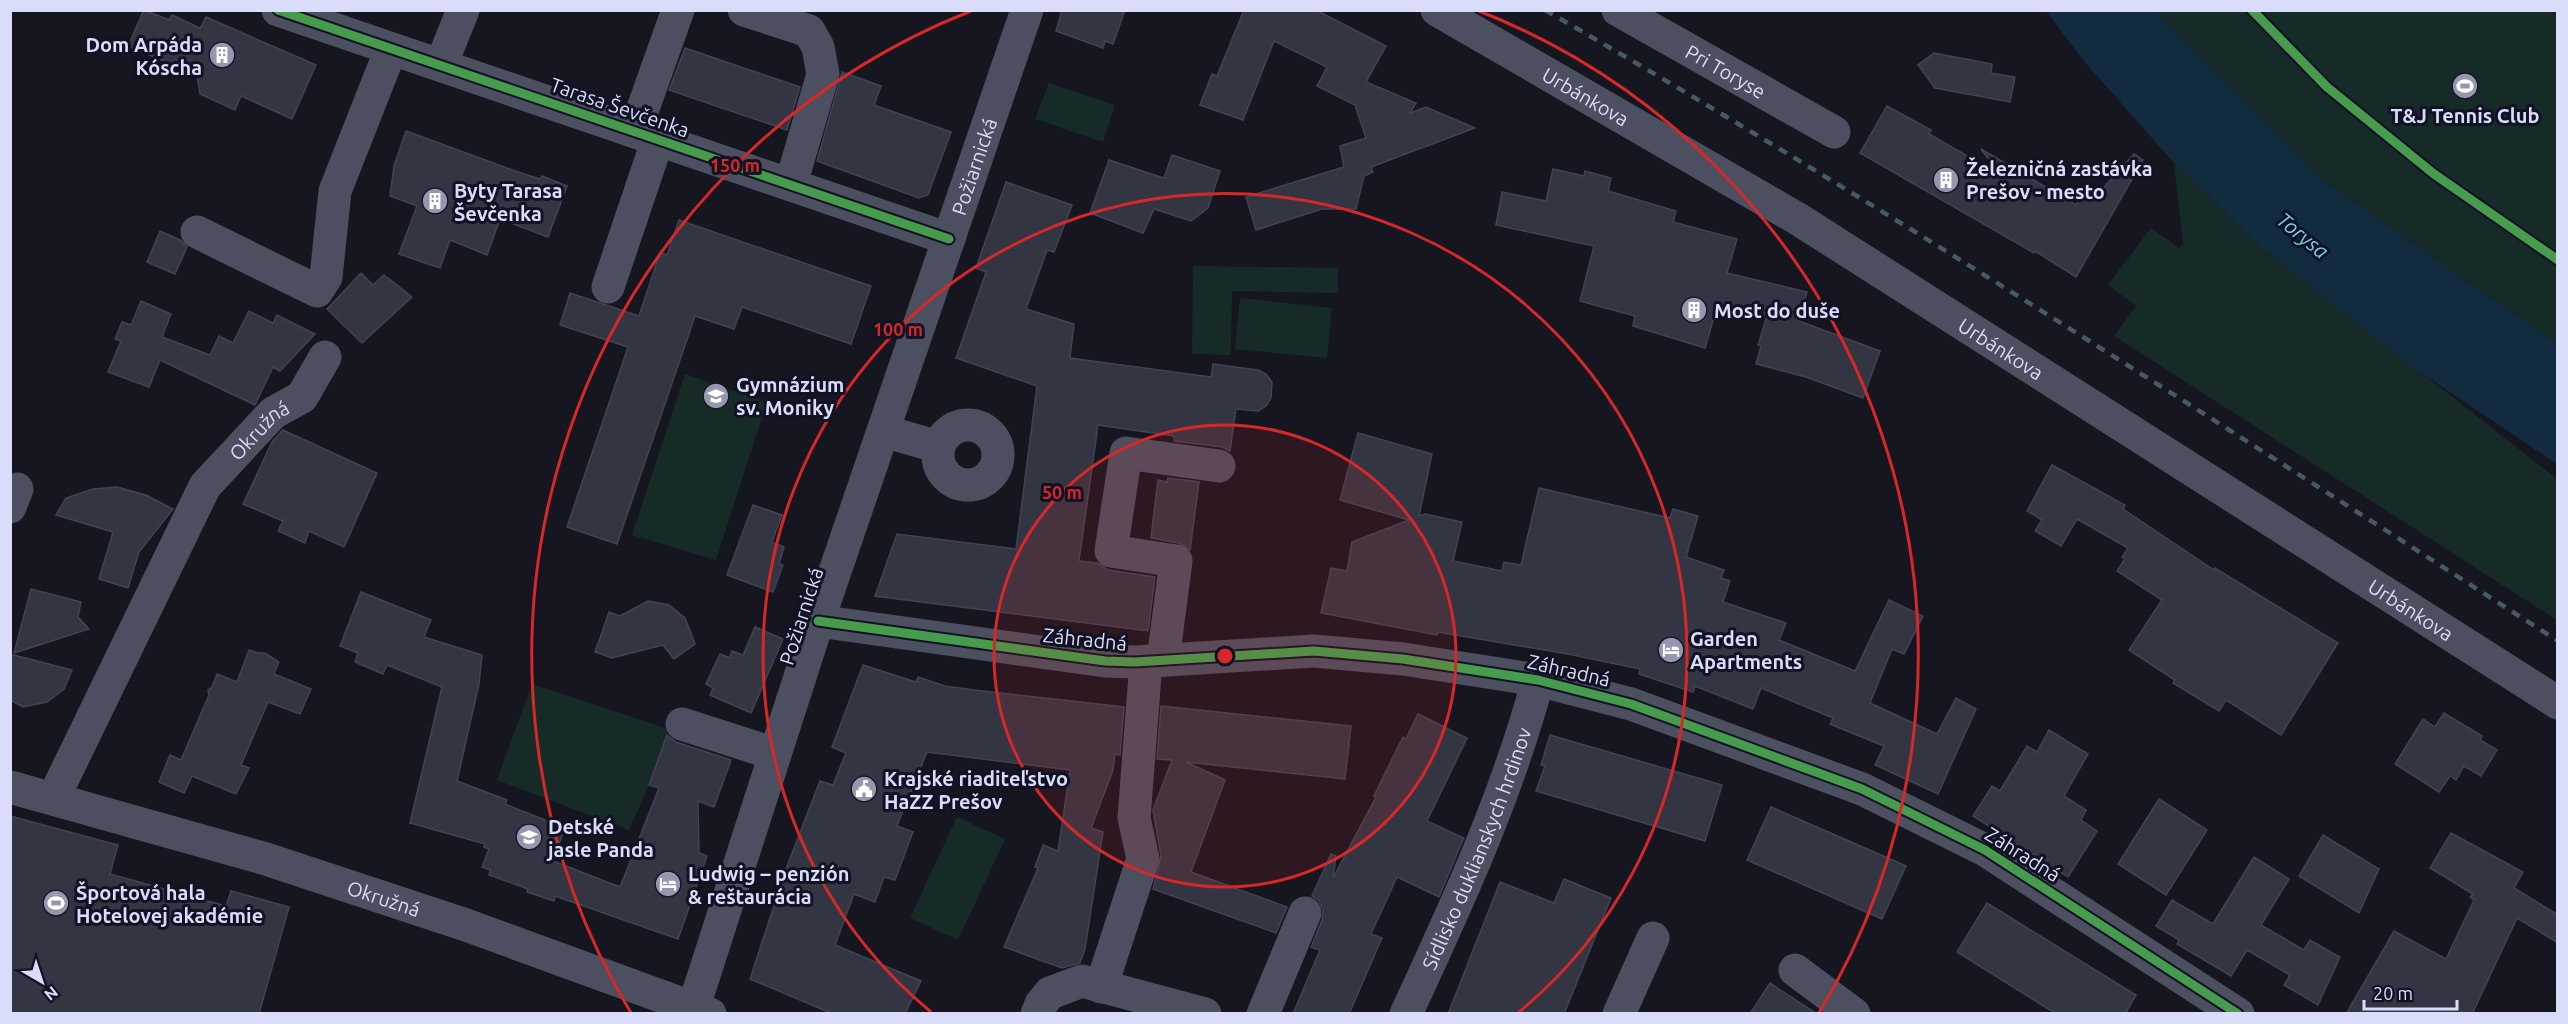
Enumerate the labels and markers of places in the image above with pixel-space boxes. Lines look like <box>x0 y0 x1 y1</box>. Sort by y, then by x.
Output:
place label: Dom Arpáda Kóscha <box>85 33 202 79</box>
building icon: Dom Arpáda Kóscha <box>207 40 237 70</box>
sports icon: T&J Tennis Club <box>2450 71 2480 101</box>
place label: T&J Tennis Club <box>2391 104 2539 127</box>
place label: Železničná zastávka Prešov - mesto <box>1966 156 2153 203</box>
building icon: Železničná zastávka Prešov - mesto <box>1931 165 1961 195</box>
place label: Byty Tarasa Ševčenka <box>454 179 563 225</box>
building icon: Byty Tarasa Ševčenka <box>420 186 450 216</box>
building icon: Most do duše <box>1679 295 1709 325</box>
place label: Most do duše <box>1714 299 1840 322</box>
place label: Gymnázium sv. Moniky <box>736 373 844 419</box>
school or university icon: Gymnázium sv. Moniky <box>701 381 731 411</box>
place label: Garden Apartments <box>1690 627 1802 673</box>
hotel icon: Garden Apartments <box>1656 635 1686 665</box>
centre of rings <box>1215 646 1235 666</box>
place label: Krajské riaditeľstvo HaZZ Prešov <box>884 767 1068 813</box>
public building icon: Krajské riaditeľstvo HaZZ Prešov <box>849 774 879 804</box>
place label: Detské jasle Panda <box>546 815 654 861</box>
school or university icon: Detské jasle Panda <box>514 822 544 852</box>
place label: Ludwig – penzión & reštaurácia <box>688 862 849 908</box>
hotel icon: Ludwig – penzión & reštaurácia <box>653 869 683 899</box>
place label: Športová hala Hotelovej akadémie <box>76 881 263 927</box>
sports icon: Športová hala Hotelovej akadémie <box>41 888 71 918</box>

